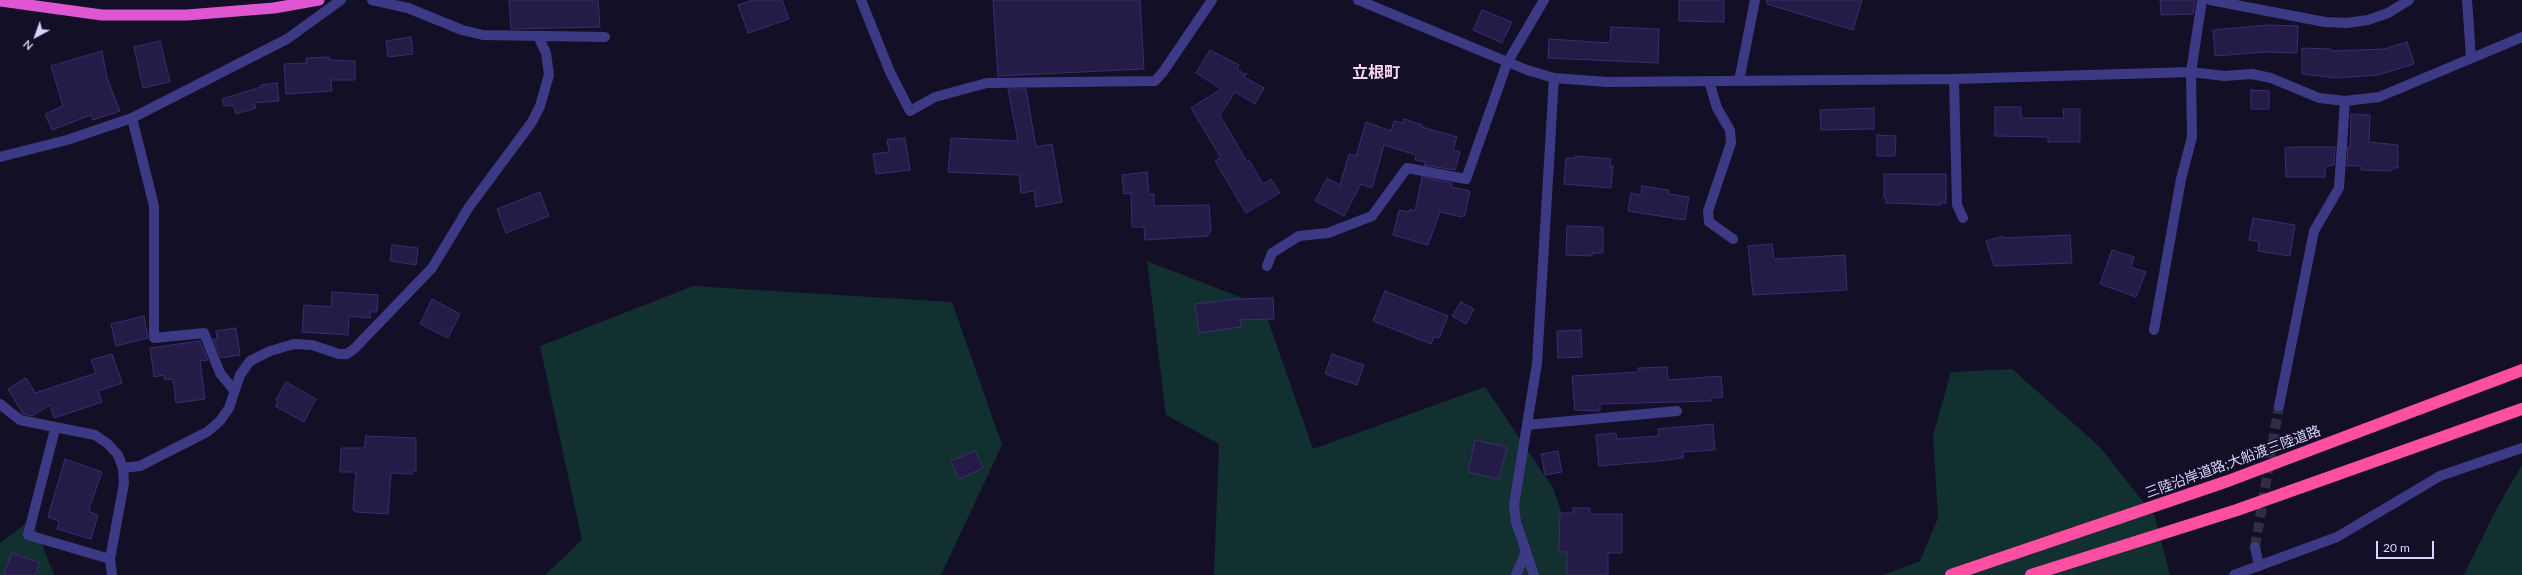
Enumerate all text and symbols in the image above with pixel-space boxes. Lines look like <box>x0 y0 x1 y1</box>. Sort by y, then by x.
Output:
north arrow <box>16 16 56 56</box>
text: N <box>20 38 35 53</box>
district label: 立根町 <box>1352 63 1400 83</box>
street label: 三陸沿岸道路;大船渡三陸道路 <box>2143 422 2323 502</box>
scale bar <box>2378 533 2436 559</box>
text: 20 m <box>2383 540 2410 555</box>

